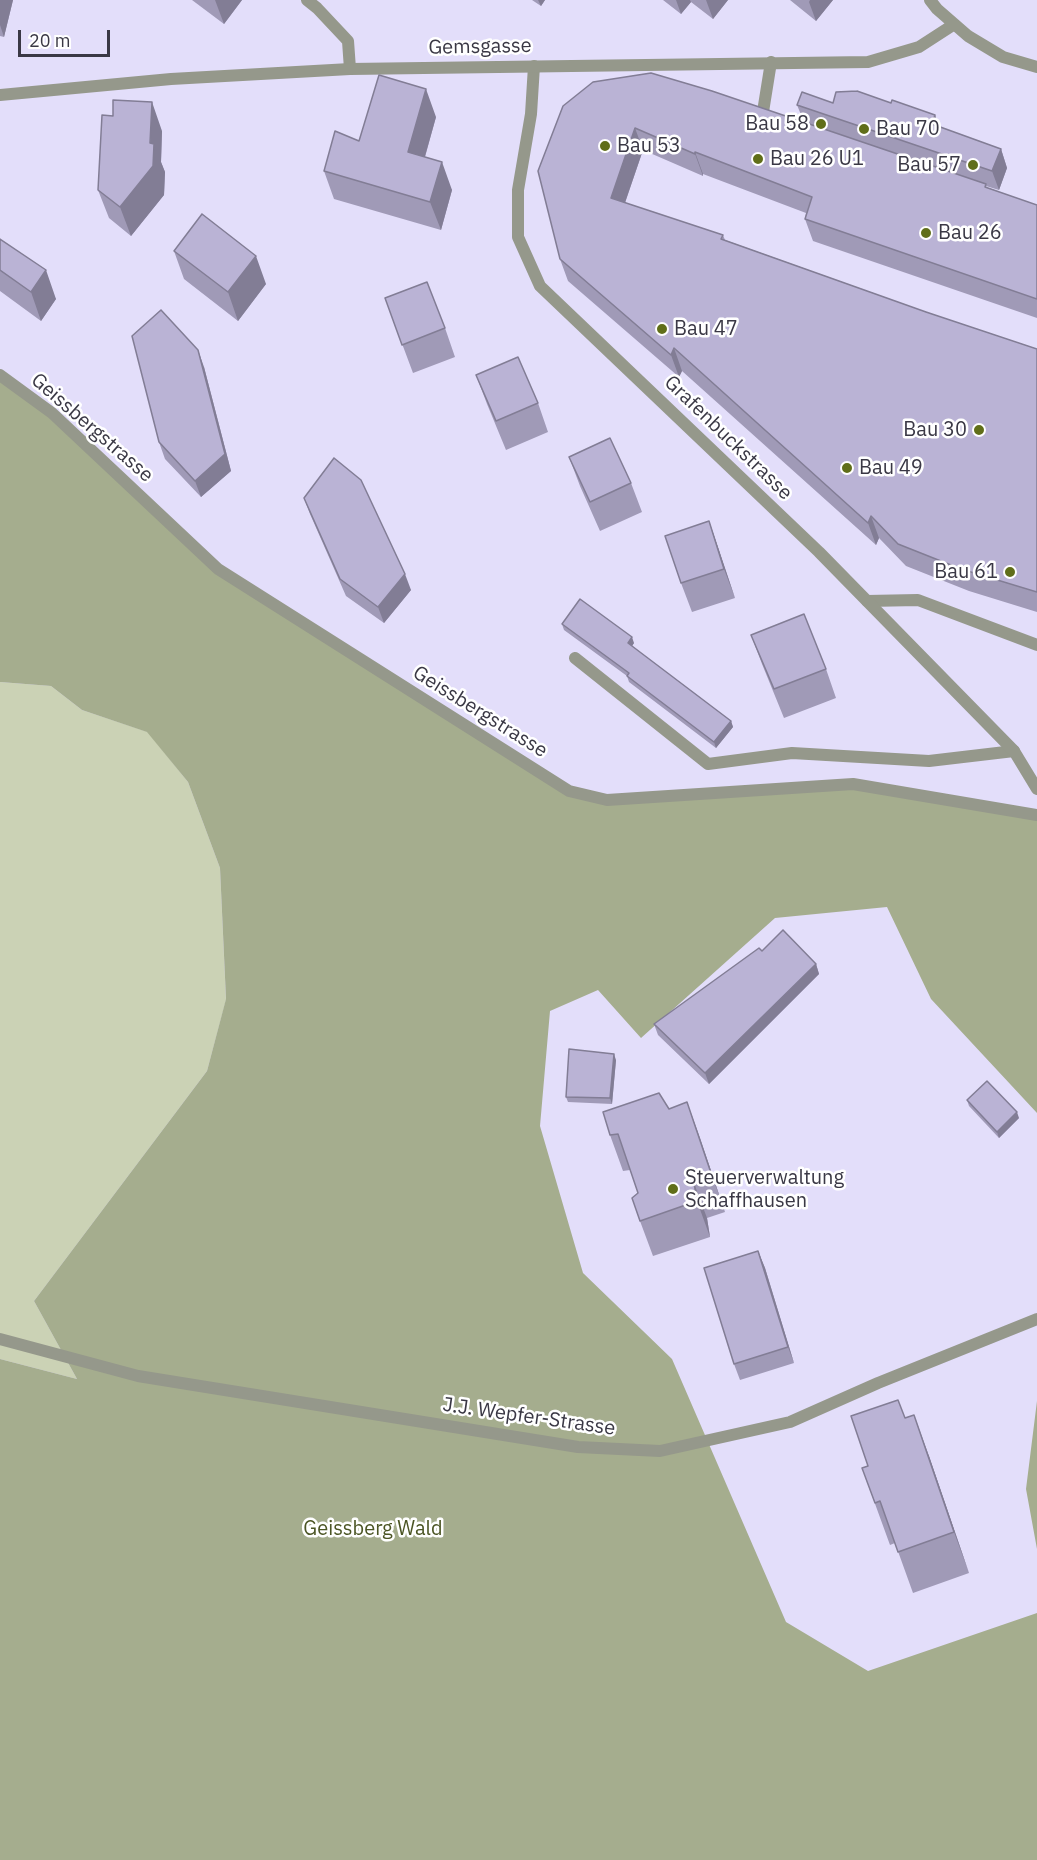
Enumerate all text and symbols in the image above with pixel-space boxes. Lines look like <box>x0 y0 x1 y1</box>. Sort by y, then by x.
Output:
scale bar <box>21 18 112 56</box>
text: 20 m <box>29 29 71 52</box>
street label: Gemsgasse <box>428 34 532 60</box>
place label: Bau 58 <box>745 112 809 136</box>
marker: Bau 58 <box>814 117 828 131</box>
place label: Bau 70 <box>876 117 940 141</box>
marker: Bau 70 <box>857 122 871 136</box>
place label: Bau 53 <box>617 134 681 158</box>
marker: Bau 53 <box>598 139 612 153</box>
place label: Bau 26 U1 <box>770 147 864 171</box>
marker: Bau 26 U1 <box>751 152 765 166</box>
place label: Bau 57 <box>897 153 961 177</box>
marker: Bau 57 <box>966 158 980 172</box>
place label: Bau 26 <box>938 221 1002 245</box>
marker: Bau 26 <box>919 226 933 240</box>
place label: Bau 47 <box>674 317 738 341</box>
marker: Bau 47 <box>655 322 669 336</box>
street label: Geissbergstrasse <box>26 368 158 488</box>
street label: Grafenbuckstrasse <box>659 371 797 505</box>
place label: Bau 30 <box>903 418 967 442</box>
marker: Bau 30 <box>972 423 986 437</box>
place label: Bau 49 <box>859 456 923 480</box>
marker: Bau 49 <box>840 461 854 475</box>
place label: Bau 61 <box>934 560 998 584</box>
marker: Bau 61 <box>1003 565 1017 579</box>
street label: Geissbergstrasse <box>408 661 552 763</box>
place label: Steuerverwaltung Schaffhausen <box>685 1166 844 1213</box>
marker: Steuerverwaltung Schaffhausen <box>666 1182 680 1196</box>
street label: J.J. Wepfer-Strasse <box>441 1393 617 1441</box>
park label: Geissberg Wald <box>303 1517 443 1541</box>

